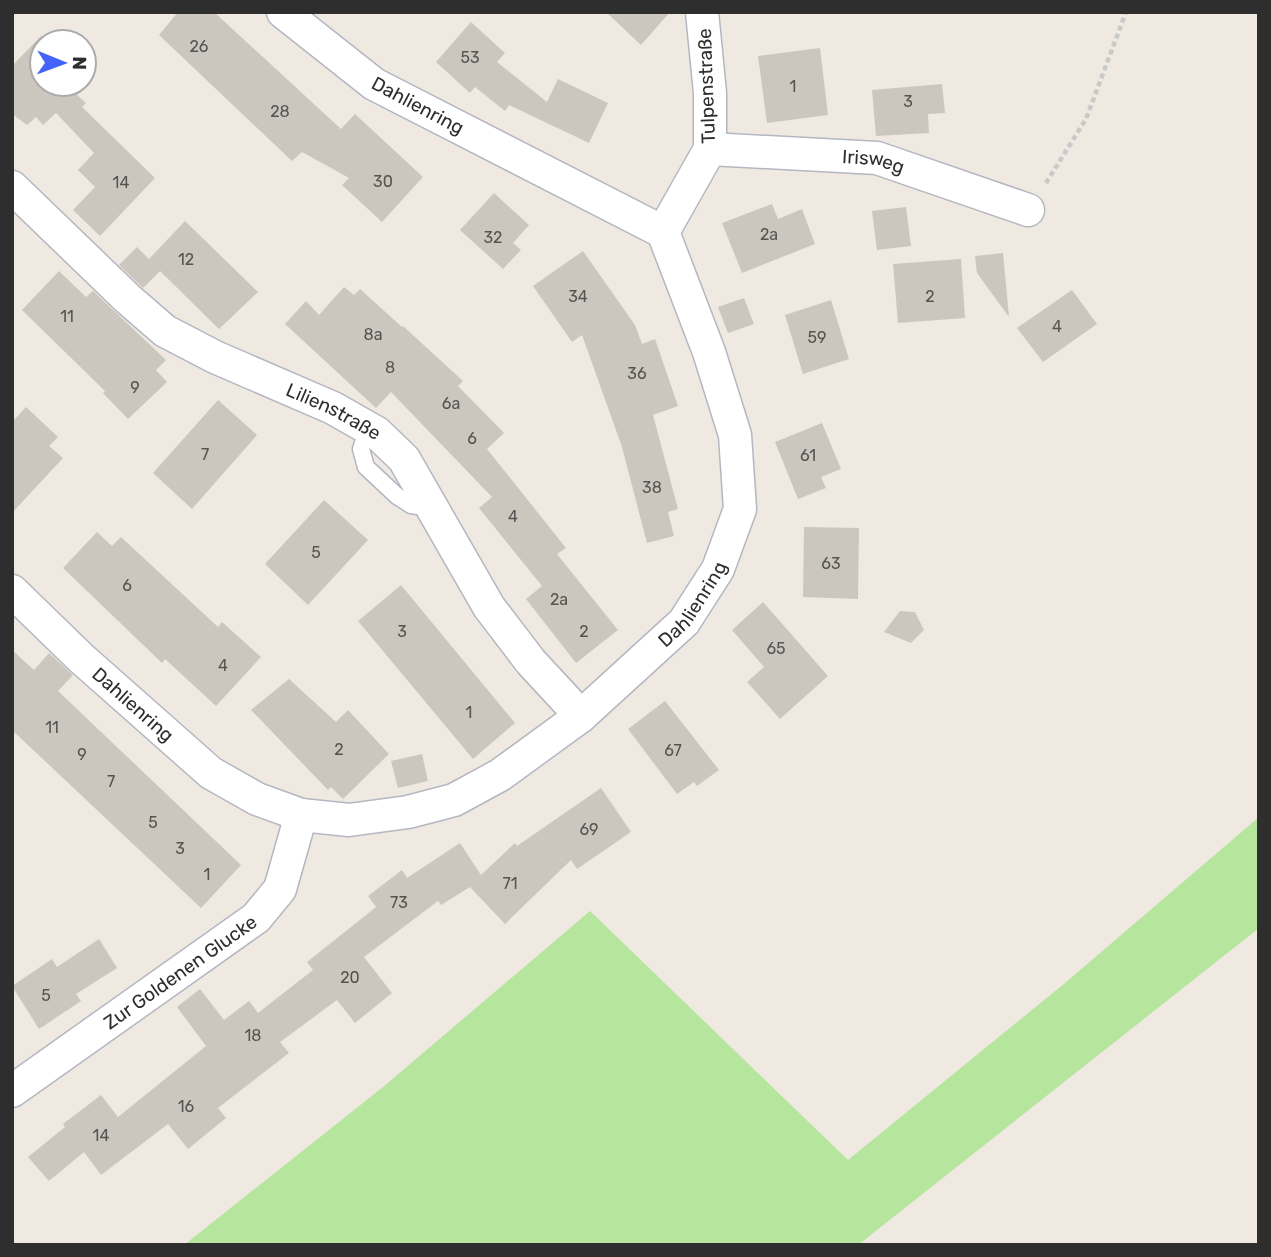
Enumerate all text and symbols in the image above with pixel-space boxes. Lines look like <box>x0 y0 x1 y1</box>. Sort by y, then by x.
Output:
north arrow <box>28 28 98 98</box>
street label: Tulpenstraße <box>693 28 720 144</box>
house number: 26 <box>189 37 209 56</box>
house number: 53 <box>460 48 480 67</box>
text: N <box>68 56 91 70</box>
street label: Dahlienring <box>368 72 468 139</box>
house number: 1 <box>790 77 796 96</box>
house number: 3 <box>903 92 913 111</box>
house number: 28 <box>270 102 290 121</box>
street label: Irisweg <box>841 145 908 179</box>
house number: 30 <box>373 172 393 191</box>
house number: 14 <box>113 173 129 192</box>
house number: 2a <box>760 225 778 244</box>
house number: 32 <box>483 228 503 247</box>
house number: 12 <box>178 250 194 269</box>
house number: 34 <box>568 287 588 306</box>
house number: 2 <box>925 287 935 306</box>
house number: 11 <box>60 307 74 326</box>
house number: 4 <box>1052 317 1062 336</box>
house number: 8a <box>363 325 383 344</box>
house number: 59 <box>808 328 827 347</box>
house number: 8 <box>385 358 395 377</box>
house number: 36 <box>627 364 647 383</box>
house number: 9 <box>130 378 140 397</box>
street label: Lilienstraße <box>283 378 385 445</box>
house number: 6a <box>442 394 460 413</box>
house number: 6 <box>467 429 477 448</box>
house number: 7 <box>201 445 209 464</box>
house number: 61 <box>800 446 816 465</box>
house number: 38 <box>642 478 662 497</box>
house number: 4 <box>508 507 518 526</box>
house number: 5 <box>311 543 321 562</box>
house number: 63 <box>821 554 841 573</box>
street label: Dahlienring <box>653 559 732 652</box>
house number: 6 <box>122 576 132 595</box>
house number: 2a <box>550 590 568 609</box>
house number: 3 <box>397 622 407 641</box>
house number: 2 <box>579 622 589 641</box>
house number: 65 <box>766 639 786 658</box>
house number: 4 <box>218 656 228 675</box>
street label: Dahlienring <box>87 662 179 747</box>
house number: 1 <box>466 703 472 722</box>
house number: 11 <box>45 718 59 737</box>
house number: 2 <box>334 740 344 759</box>
house number: 67 <box>664 741 682 760</box>
house number: 9 <box>77 745 87 764</box>
house number: 7 <box>107 772 115 791</box>
house number: 5 <box>148 813 158 832</box>
house number: 69 <box>579 820 599 839</box>
house number: 3 <box>175 839 185 858</box>
house number: 1 <box>204 865 210 884</box>
house number: 71 <box>502 874 518 893</box>
house number: 73 <box>390 893 408 912</box>
street label: Zur Goldenen Glucke <box>99 910 261 1034</box>
house number: 20 <box>340 968 360 987</box>
house number: 5 <box>41 986 51 1005</box>
house number: 18 <box>244 1026 262 1045</box>
house number: 16 <box>178 1097 195 1116</box>
house number: 14 <box>93 1126 109 1145</box>

